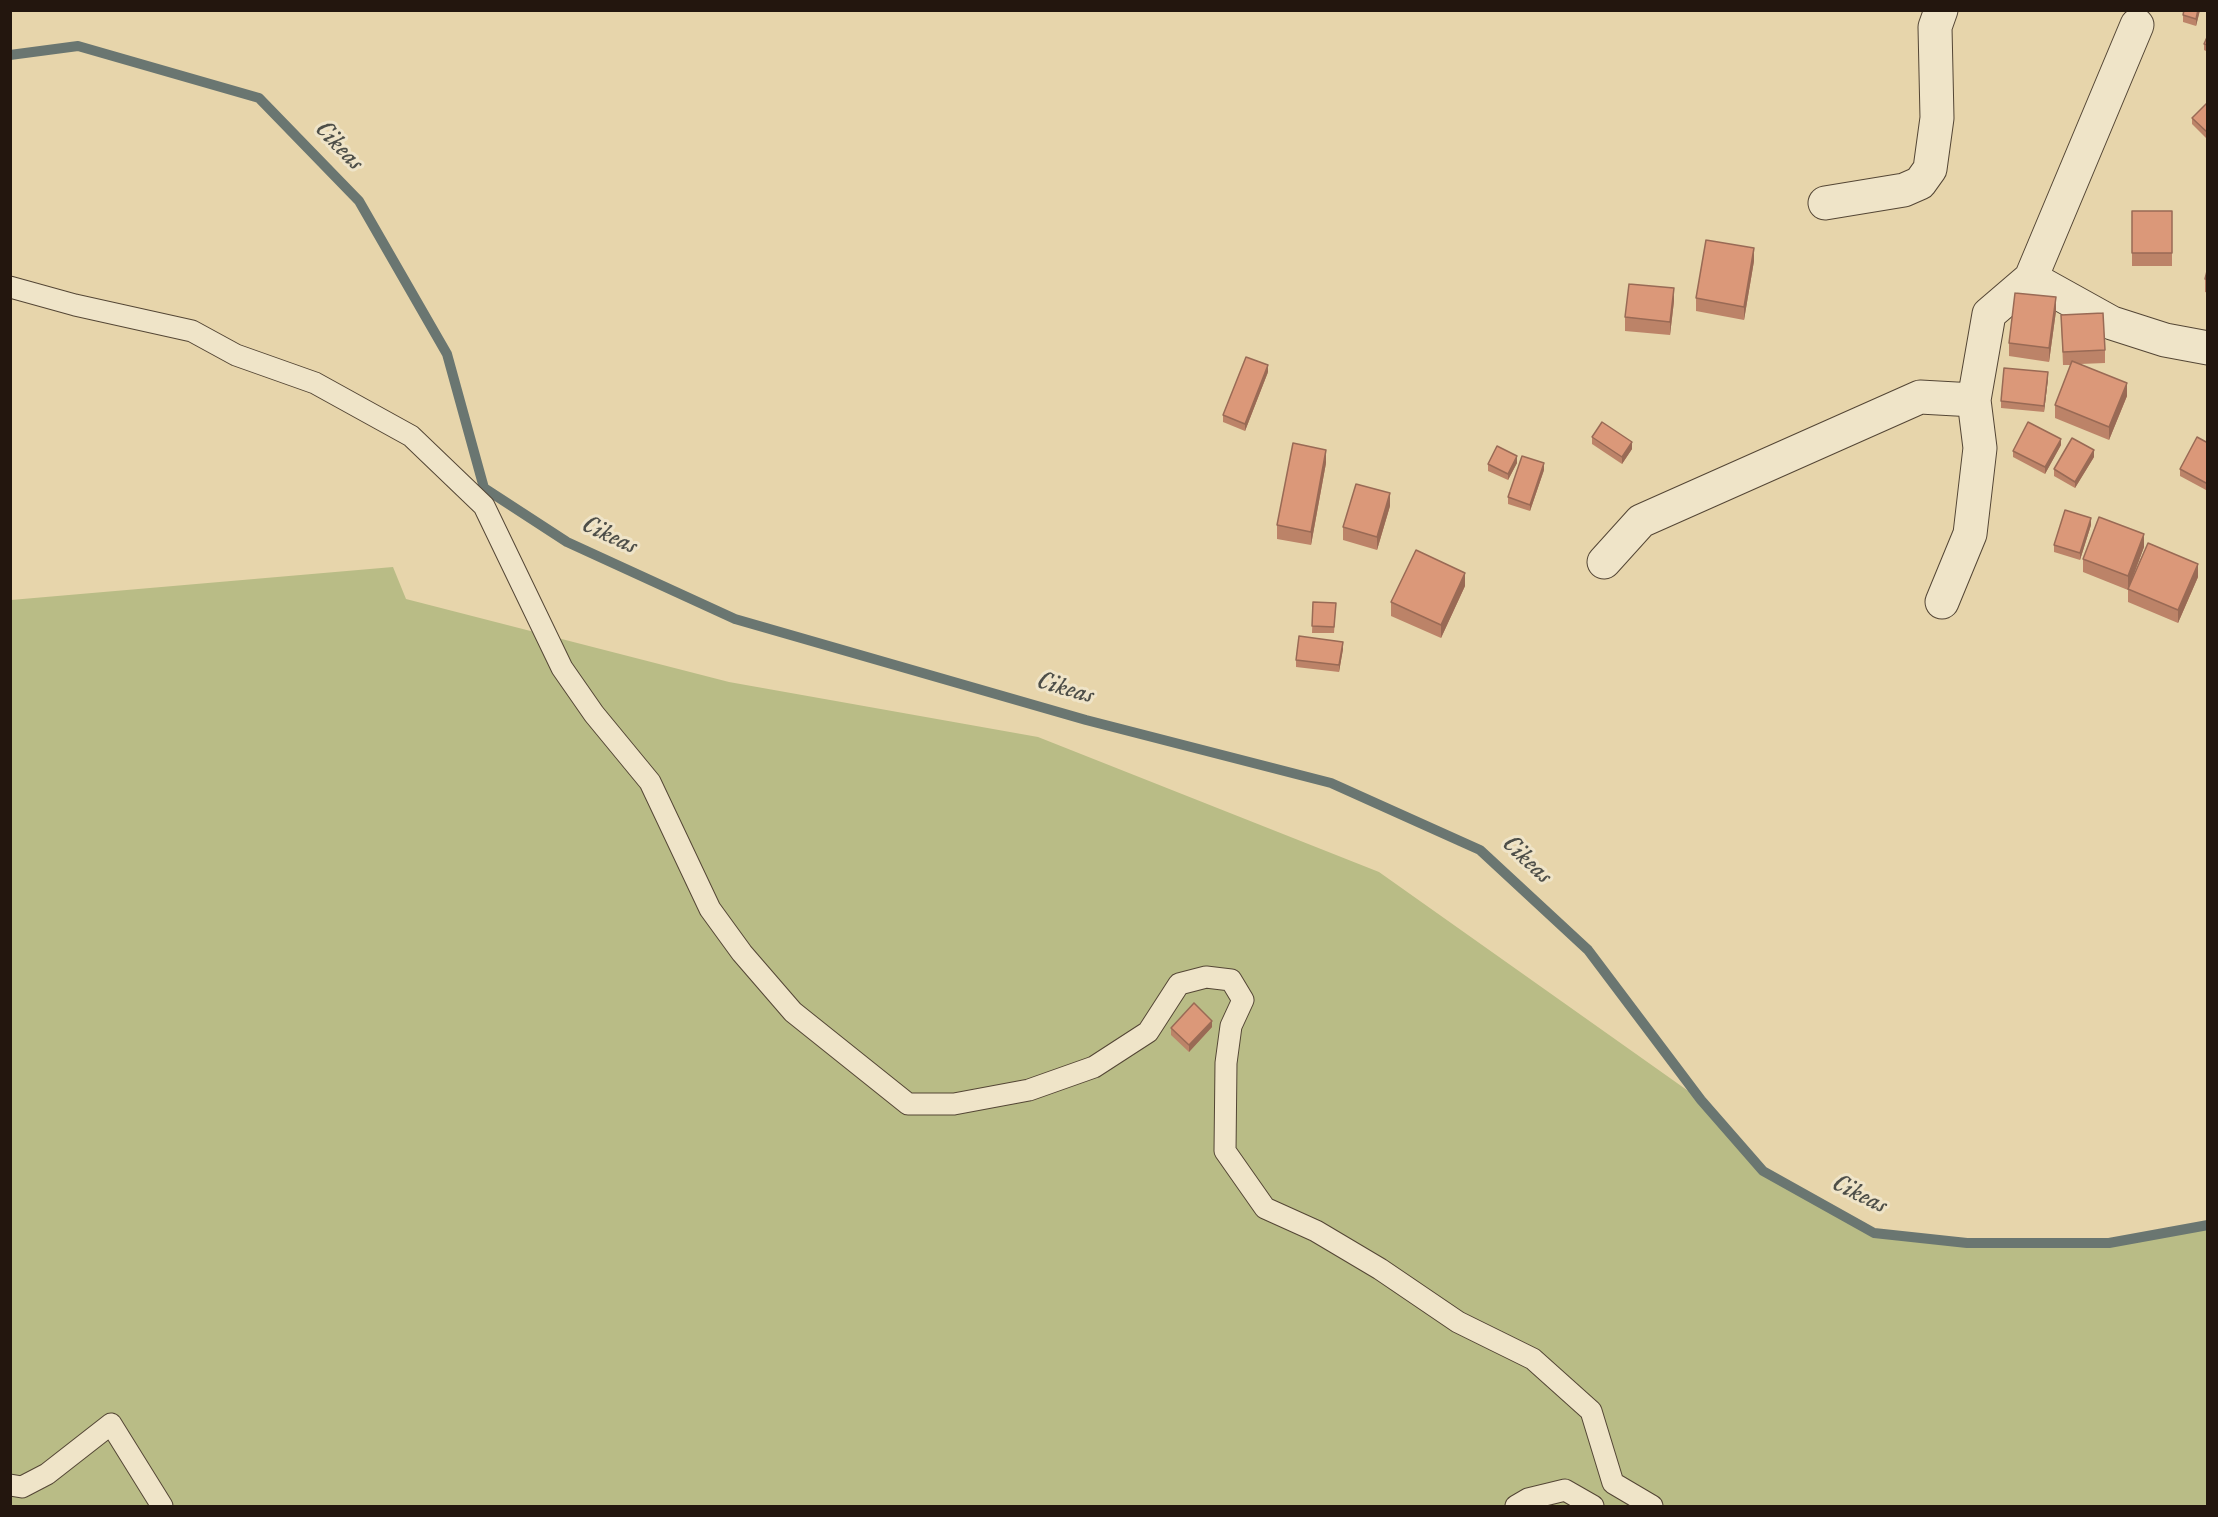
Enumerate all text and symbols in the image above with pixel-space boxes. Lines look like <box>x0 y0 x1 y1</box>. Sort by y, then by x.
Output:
water label: Cikeas <box>307 115 369 179</box>
water label: Cikeas <box>576 511 642 563</box>
water label: Cikeas <box>1033 667 1097 713</box>
water label: Cikeas <box>1494 830 1558 892</box>
water label: Cikeas <box>1826 1169 1892 1223</box>

